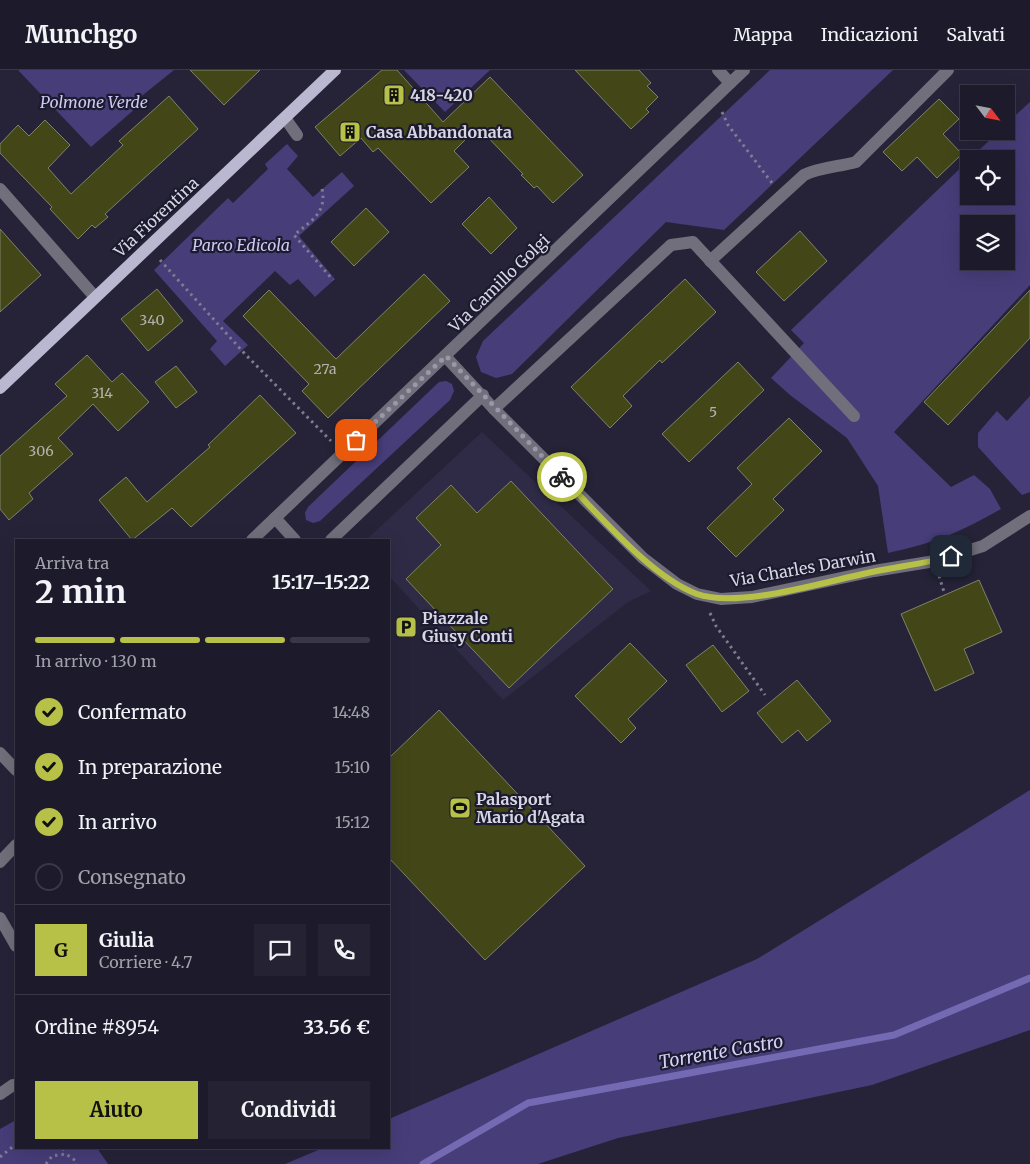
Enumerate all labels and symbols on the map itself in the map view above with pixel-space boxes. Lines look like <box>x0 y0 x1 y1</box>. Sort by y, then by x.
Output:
building icon: 418-420 <box>382 83 406 107</box>
place label: 418-420 <box>410 85 473 105</box>
north arrow <box>960 85 1015 140</box>
park label: Polmone Verde <box>40 92 148 112</box>
building icon: Casa Abbandonata <box>338 120 362 144</box>
place label: Casa Abbandonata <box>366 122 512 142</box>
street label: Via Fiorentina <box>109 172 203 262</box>
street label: Via Camillo Golgi <box>444 230 554 337</box>
park label: Parco Edicola <box>192 235 290 255</box>
house number: 340 <box>139 311 165 329</box>
house number: 27a <box>314 360 337 378</box>
house number: 314 <box>91 384 113 402</box>
house number: 5 <box>709 403 717 421</box>
pin <box>335 419 377 461</box>
house number: 306 <box>28 442 54 460</box>
courier <box>537 452 587 502</box>
pin <box>930 535 972 577</box>
street label: Via Charles Darwin <box>728 545 878 591</box>
place label: Piazzale Giusy Conti <box>422 608 513 646</box>
parking icon: Piazzale Giusy Conti <box>394 615 418 639</box>
place label: Palasport Mario d'Agata <box>476 789 585 827</box>
sports icon: Palasport Mario d'Agata <box>448 796 472 820</box>
water label: Torrente Castro <box>657 1029 785 1074</box>

